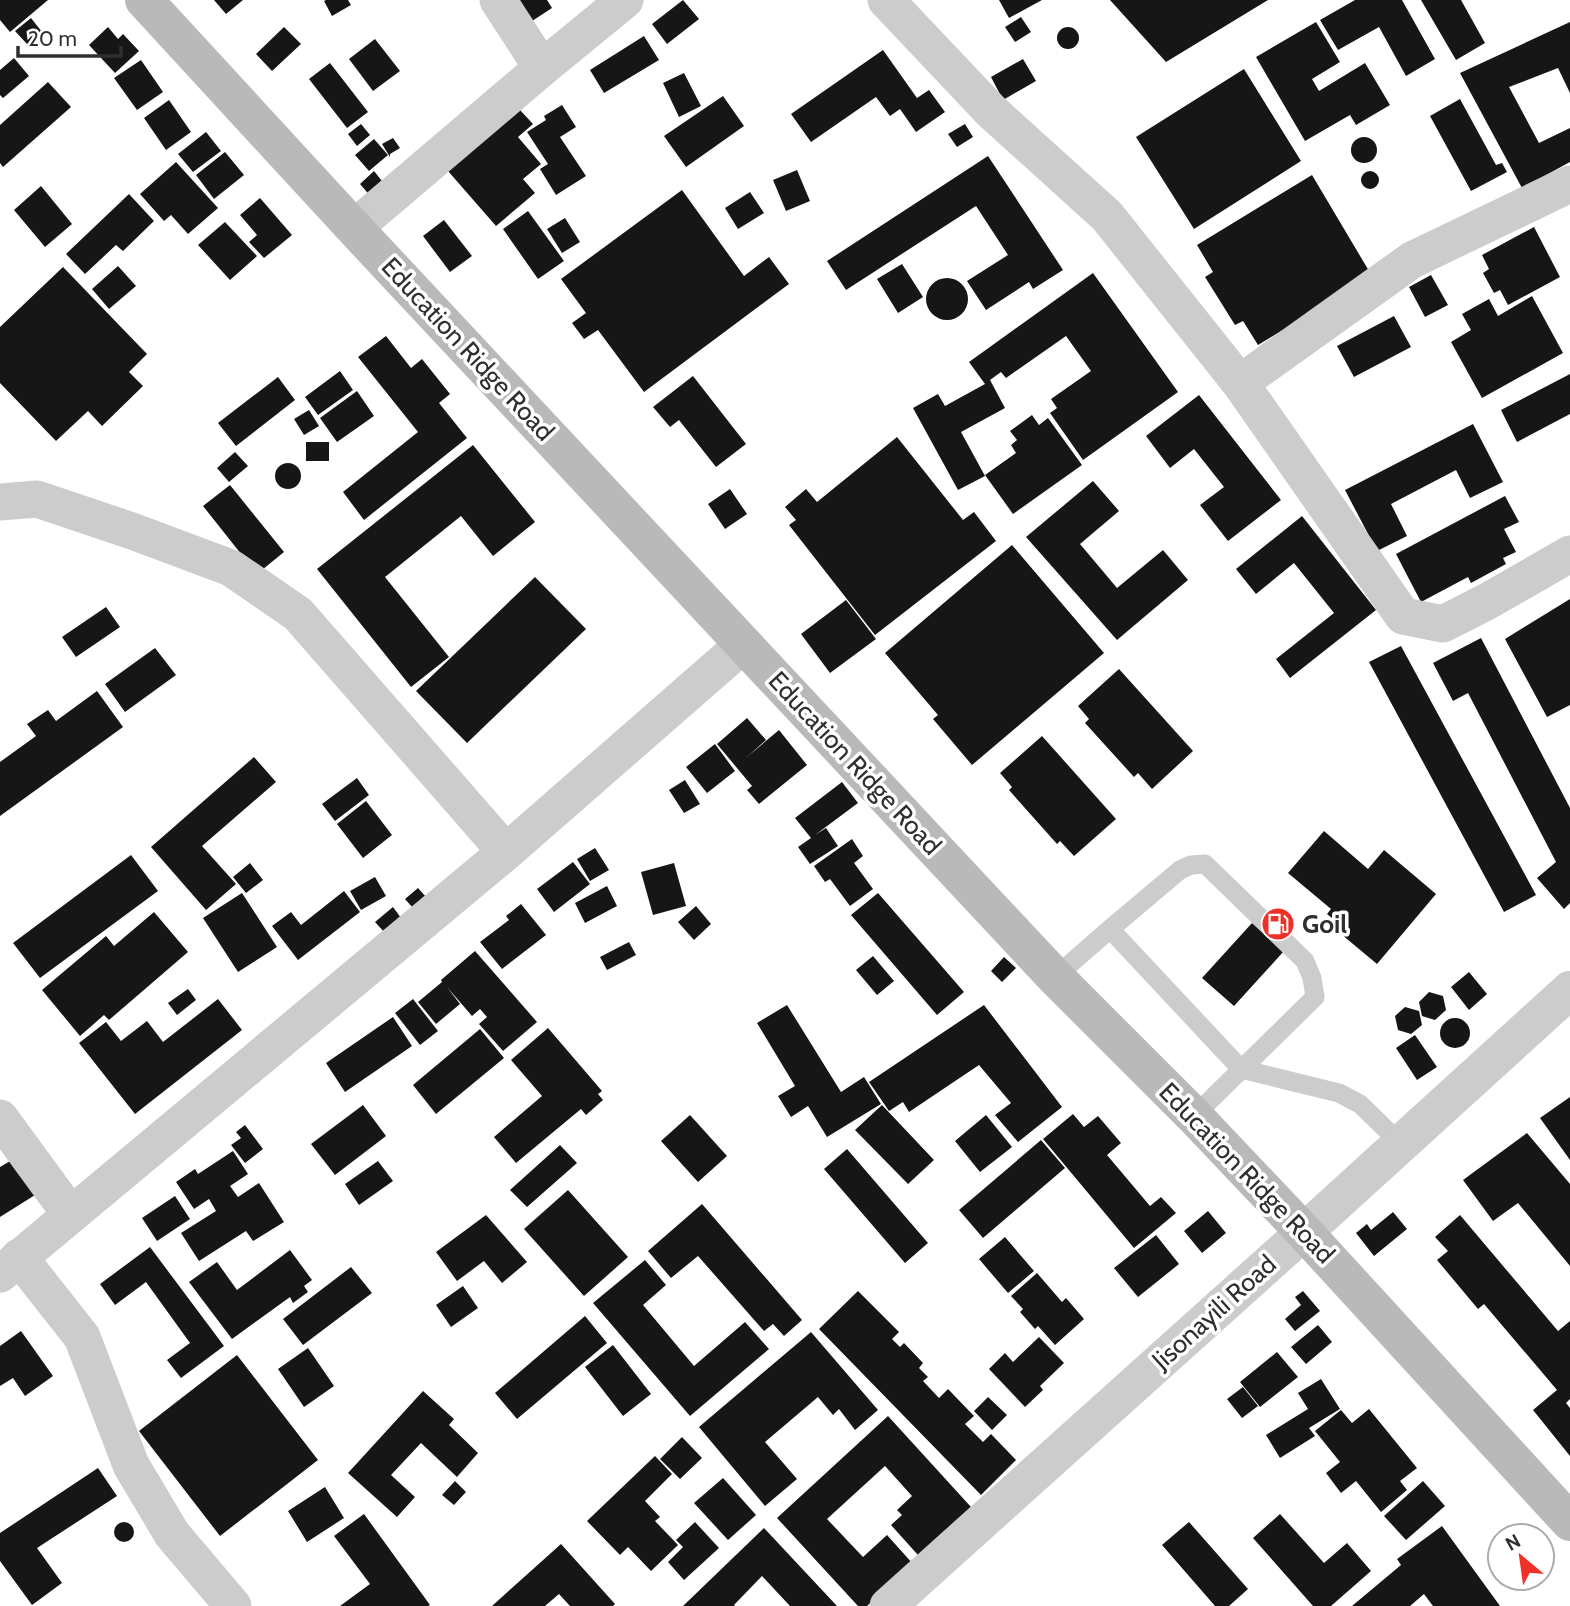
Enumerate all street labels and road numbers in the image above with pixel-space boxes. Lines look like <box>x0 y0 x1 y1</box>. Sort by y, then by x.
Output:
street label: Education Ridge Road <box>375 251 561 447</box>
street label: Education Ridge Road <box>762 665 948 861</box>
street label: Education Ridge Road <box>1152 1076 1342 1270</box>
street label: Jisonayili Road <box>1145 1248 1283 1377</box>

